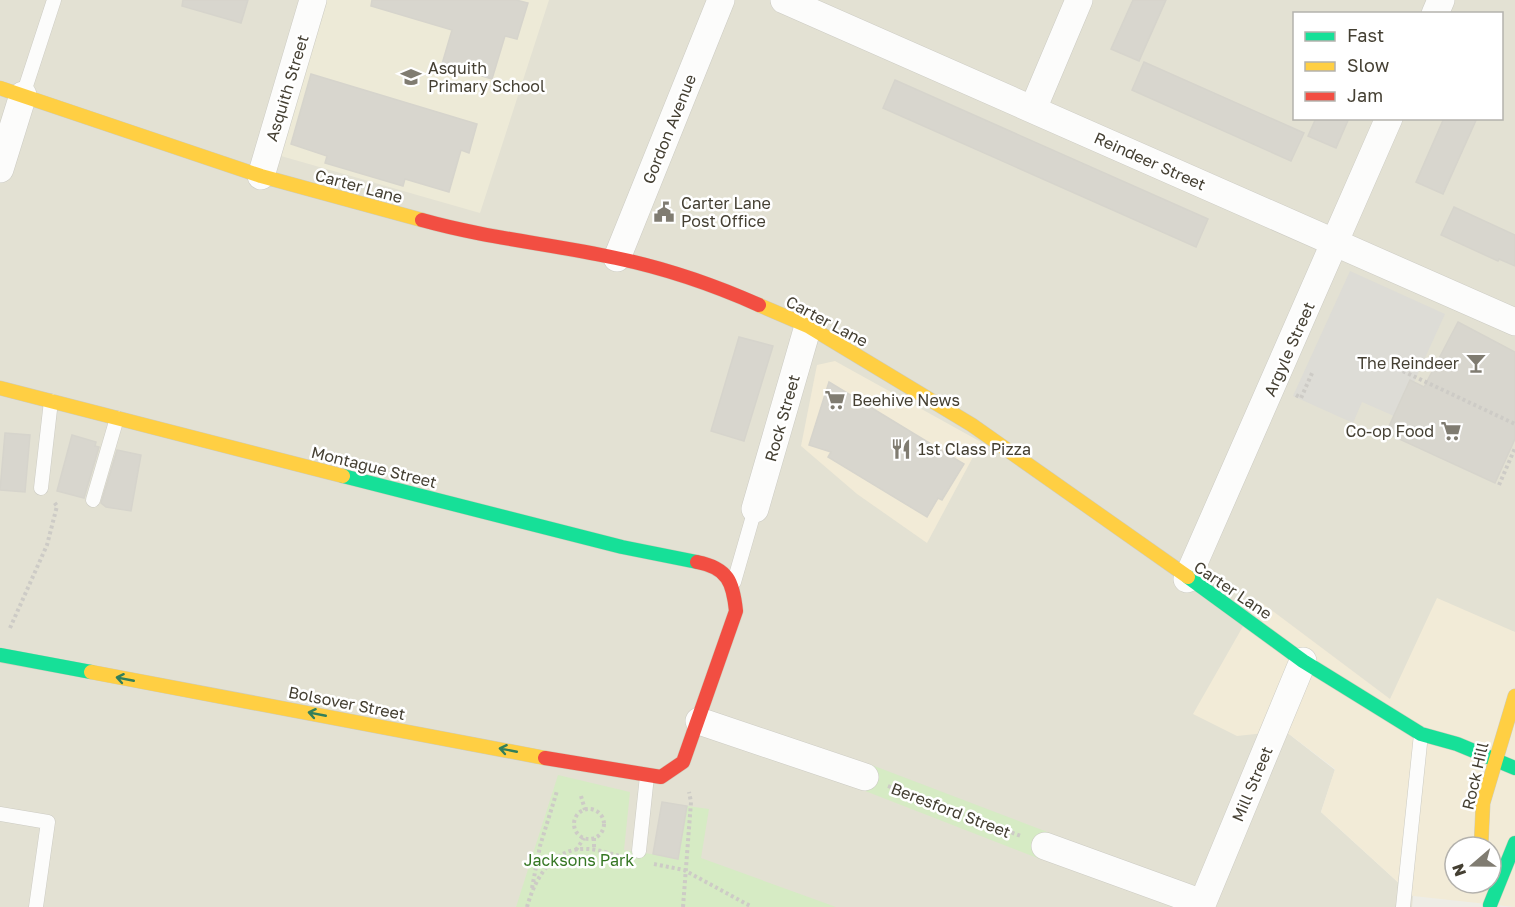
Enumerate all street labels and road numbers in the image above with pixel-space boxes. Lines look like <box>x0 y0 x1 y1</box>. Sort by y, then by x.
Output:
street label: Asquith Street <box>261 32 313 144</box>
street label: Gordon Avenue <box>638 71 700 187</box>
street label: Reindeer Street <box>1091 127 1209 195</box>
street label: Carter Lane <box>313 165 405 207</box>
street label: Carter Lane <box>783 291 871 351</box>
street label: Argyle Street <box>1259 299 1319 399</box>
street label: Rock Street <box>760 372 804 464</box>
street label: Montague Street <box>309 442 439 492</box>
street label: Carter Lane <box>1190 557 1276 623</box>
street label: Bolsover Street <box>287 682 407 724</box>
street label: Rock Hill <box>1458 740 1492 812</box>
street label: Mill Street <box>1227 743 1277 825</box>
street label: Beresford Street <box>888 778 1014 842</box>

